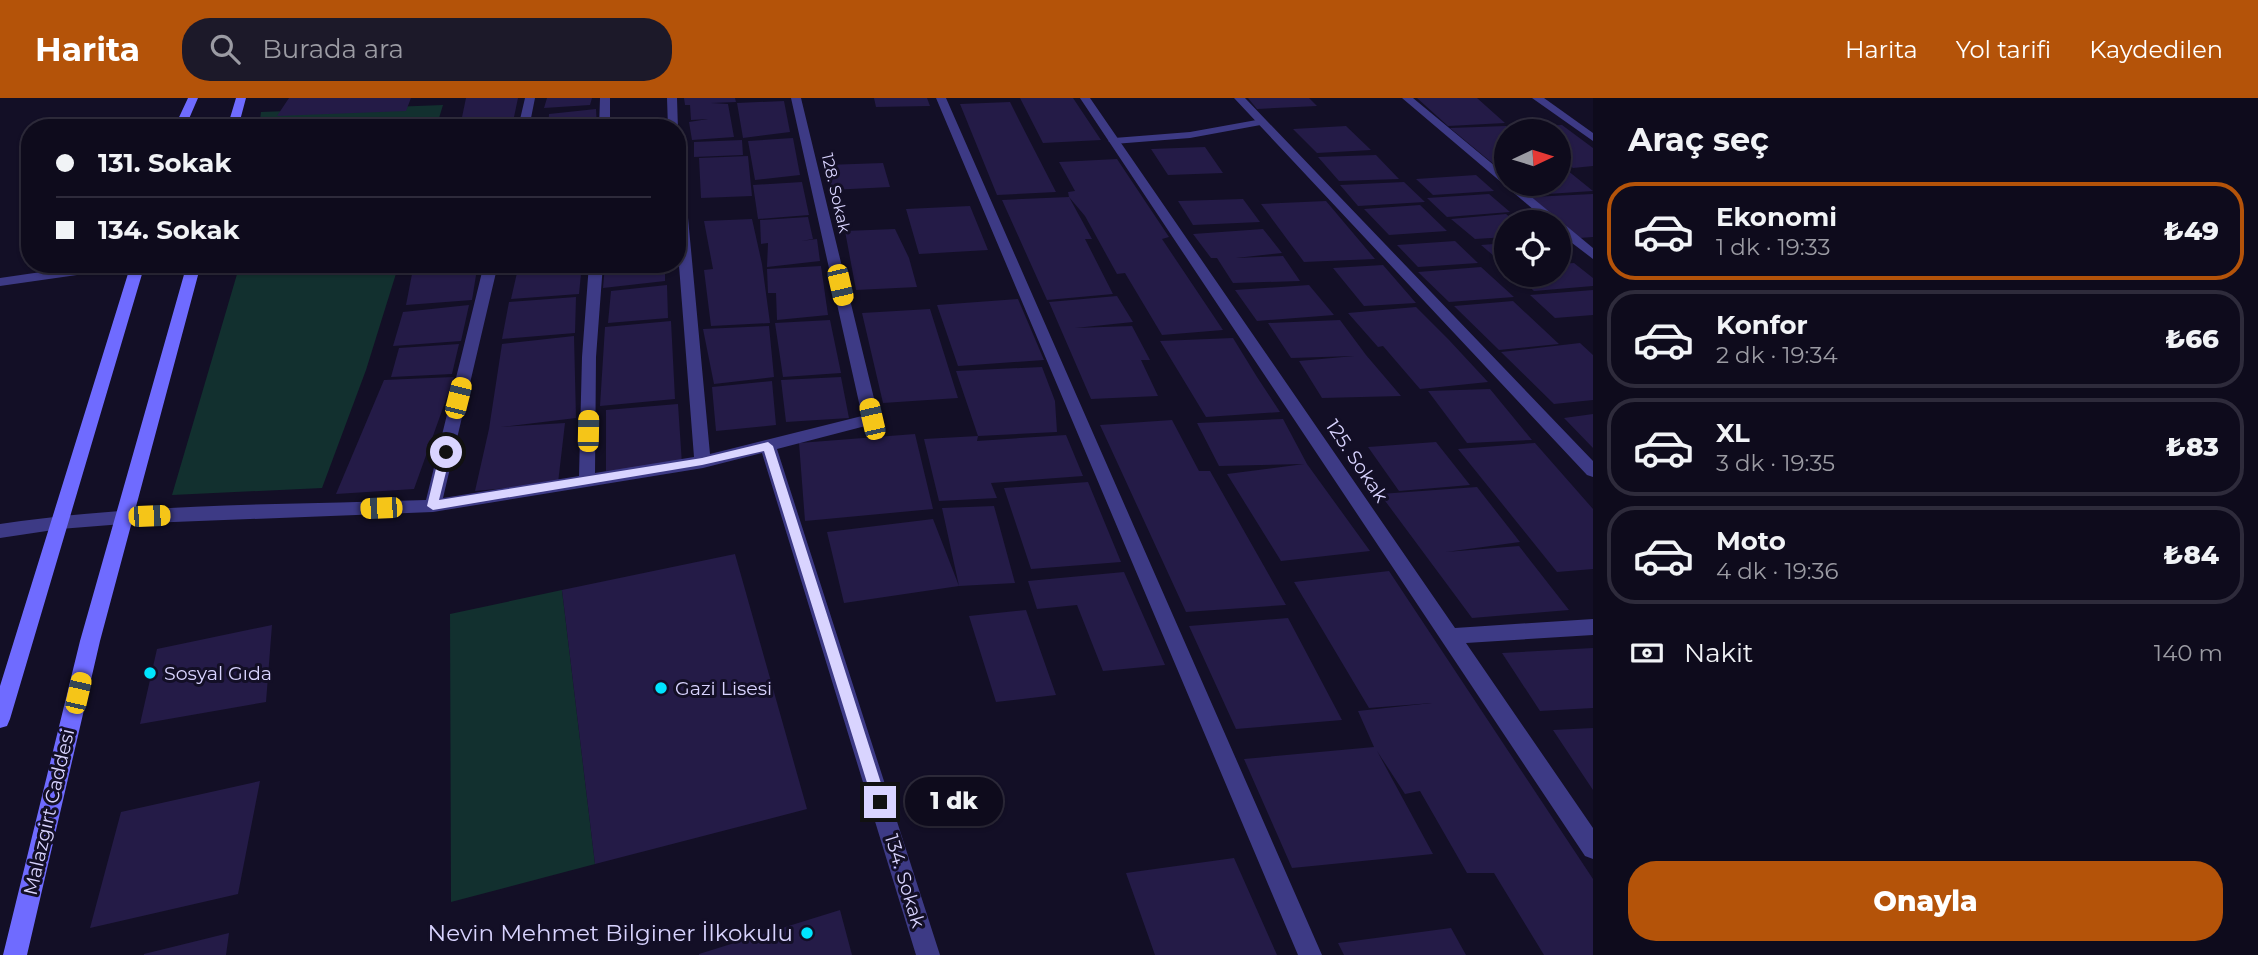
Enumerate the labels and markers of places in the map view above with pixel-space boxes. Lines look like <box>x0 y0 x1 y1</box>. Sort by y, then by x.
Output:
place label: Sosyal Gıda <box>164 662 272 685</box>
marker: Sosyal Gıda <box>142 665 158 681</box>
place label: Gazi Lisesi <box>675 677 772 700</box>
marker: Gazi Lisesi <box>653 680 669 696</box>
place label: Nevin Mehmet Bilginer İlkokulu <box>428 919 793 947</box>
marker: Nevin Mehmet Bilginer İlkokulu <box>799 925 815 941</box>

